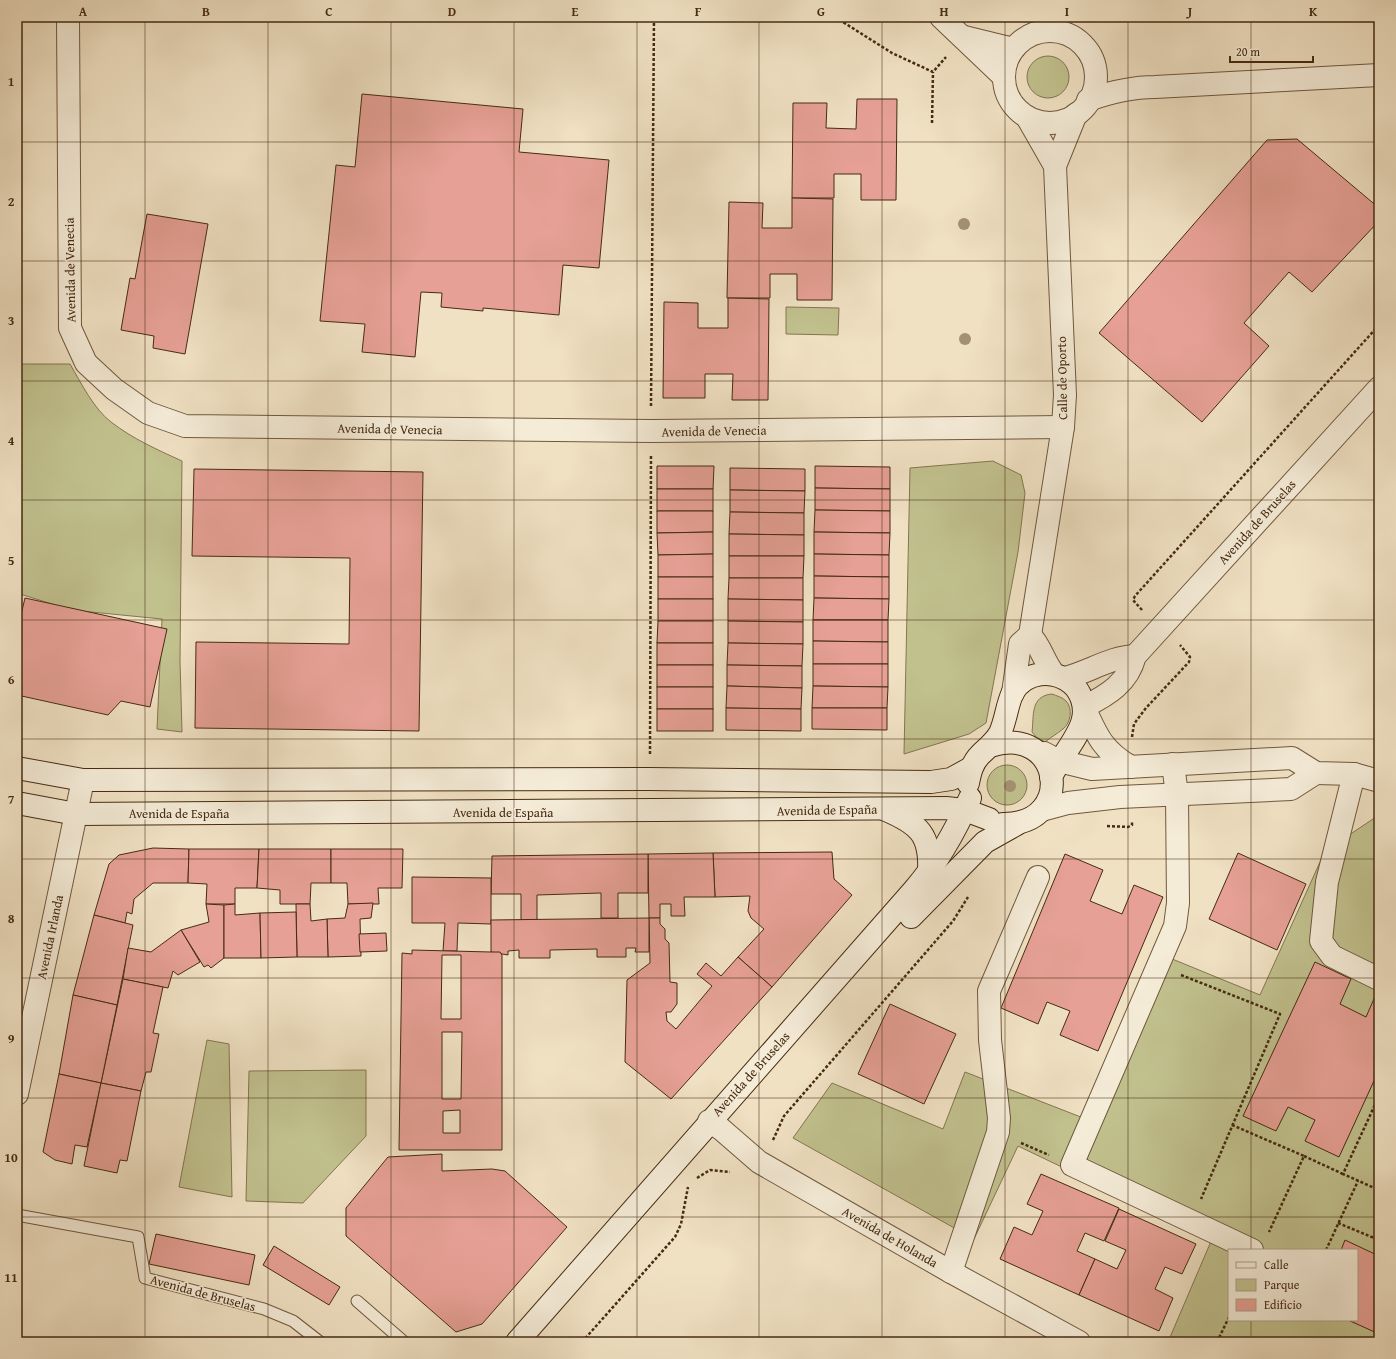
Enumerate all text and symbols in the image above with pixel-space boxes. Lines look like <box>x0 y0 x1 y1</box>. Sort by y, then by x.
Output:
text: A <box>79 2 88 21</box>
text: B <box>202 2 210 21</box>
text: C <box>325 2 333 21</box>
text: D <box>448 2 456 21</box>
text: E <box>572 2 579 21</box>
text: F <box>695 2 702 21</box>
text: G <box>817 2 825 21</box>
text: H <box>939 2 949 21</box>
text: I <box>1065 2 1069 21</box>
text: J <box>1186 2 1193 21</box>
text: K <box>1309 2 1318 21</box>
scale bar <box>1230 38 1313 64</box>
text: 20 m <box>1236 43 1260 60</box>
text: 1 <box>8 72 14 91</box>
text: 2 <box>8 192 15 211</box>
street label: Avenida de Venecia <box>60 216 80 323</box>
text: 3 <box>8 311 14 330</box>
street label: Calle de Oporto <box>1052 336 1072 420</box>
street label: Avenida de Venecia <box>337 419 444 439</box>
street label: Avenida de Venecia <box>661 421 768 441</box>
text: 4 <box>8 431 15 450</box>
street label: Avenida de Bruselas <box>1214 475 1300 569</box>
text: 5 <box>8 551 15 570</box>
text: 6 <box>8 670 15 689</box>
text: 7 <box>8 790 15 809</box>
street label: Avenida de España <box>777 800 878 820</box>
street label: Avenida de España <box>453 803 554 822</box>
street label: Avenida de España <box>129 804 230 823</box>
street label: Avenida Irlanda <box>32 892 68 981</box>
text: 8 <box>8 909 15 928</box>
street label: Avenida de Bruselas <box>708 1027 794 1121</box>
text: 9 <box>8 1029 15 1048</box>
text: 10 <box>4 1148 18 1167</box>
street label: Avenida de Holanda <box>839 1202 942 1273</box>
legend <box>1228 1249 1358 1321</box>
text: Calle <box>1264 1256 1289 1273</box>
text: 11 <box>4 1268 18 1287</box>
street label: Avenida de Bruselas <box>148 1270 258 1316</box>
text: Parque <box>1264 1276 1300 1293</box>
text: Edificio <box>1264 1296 1302 1313</box>

